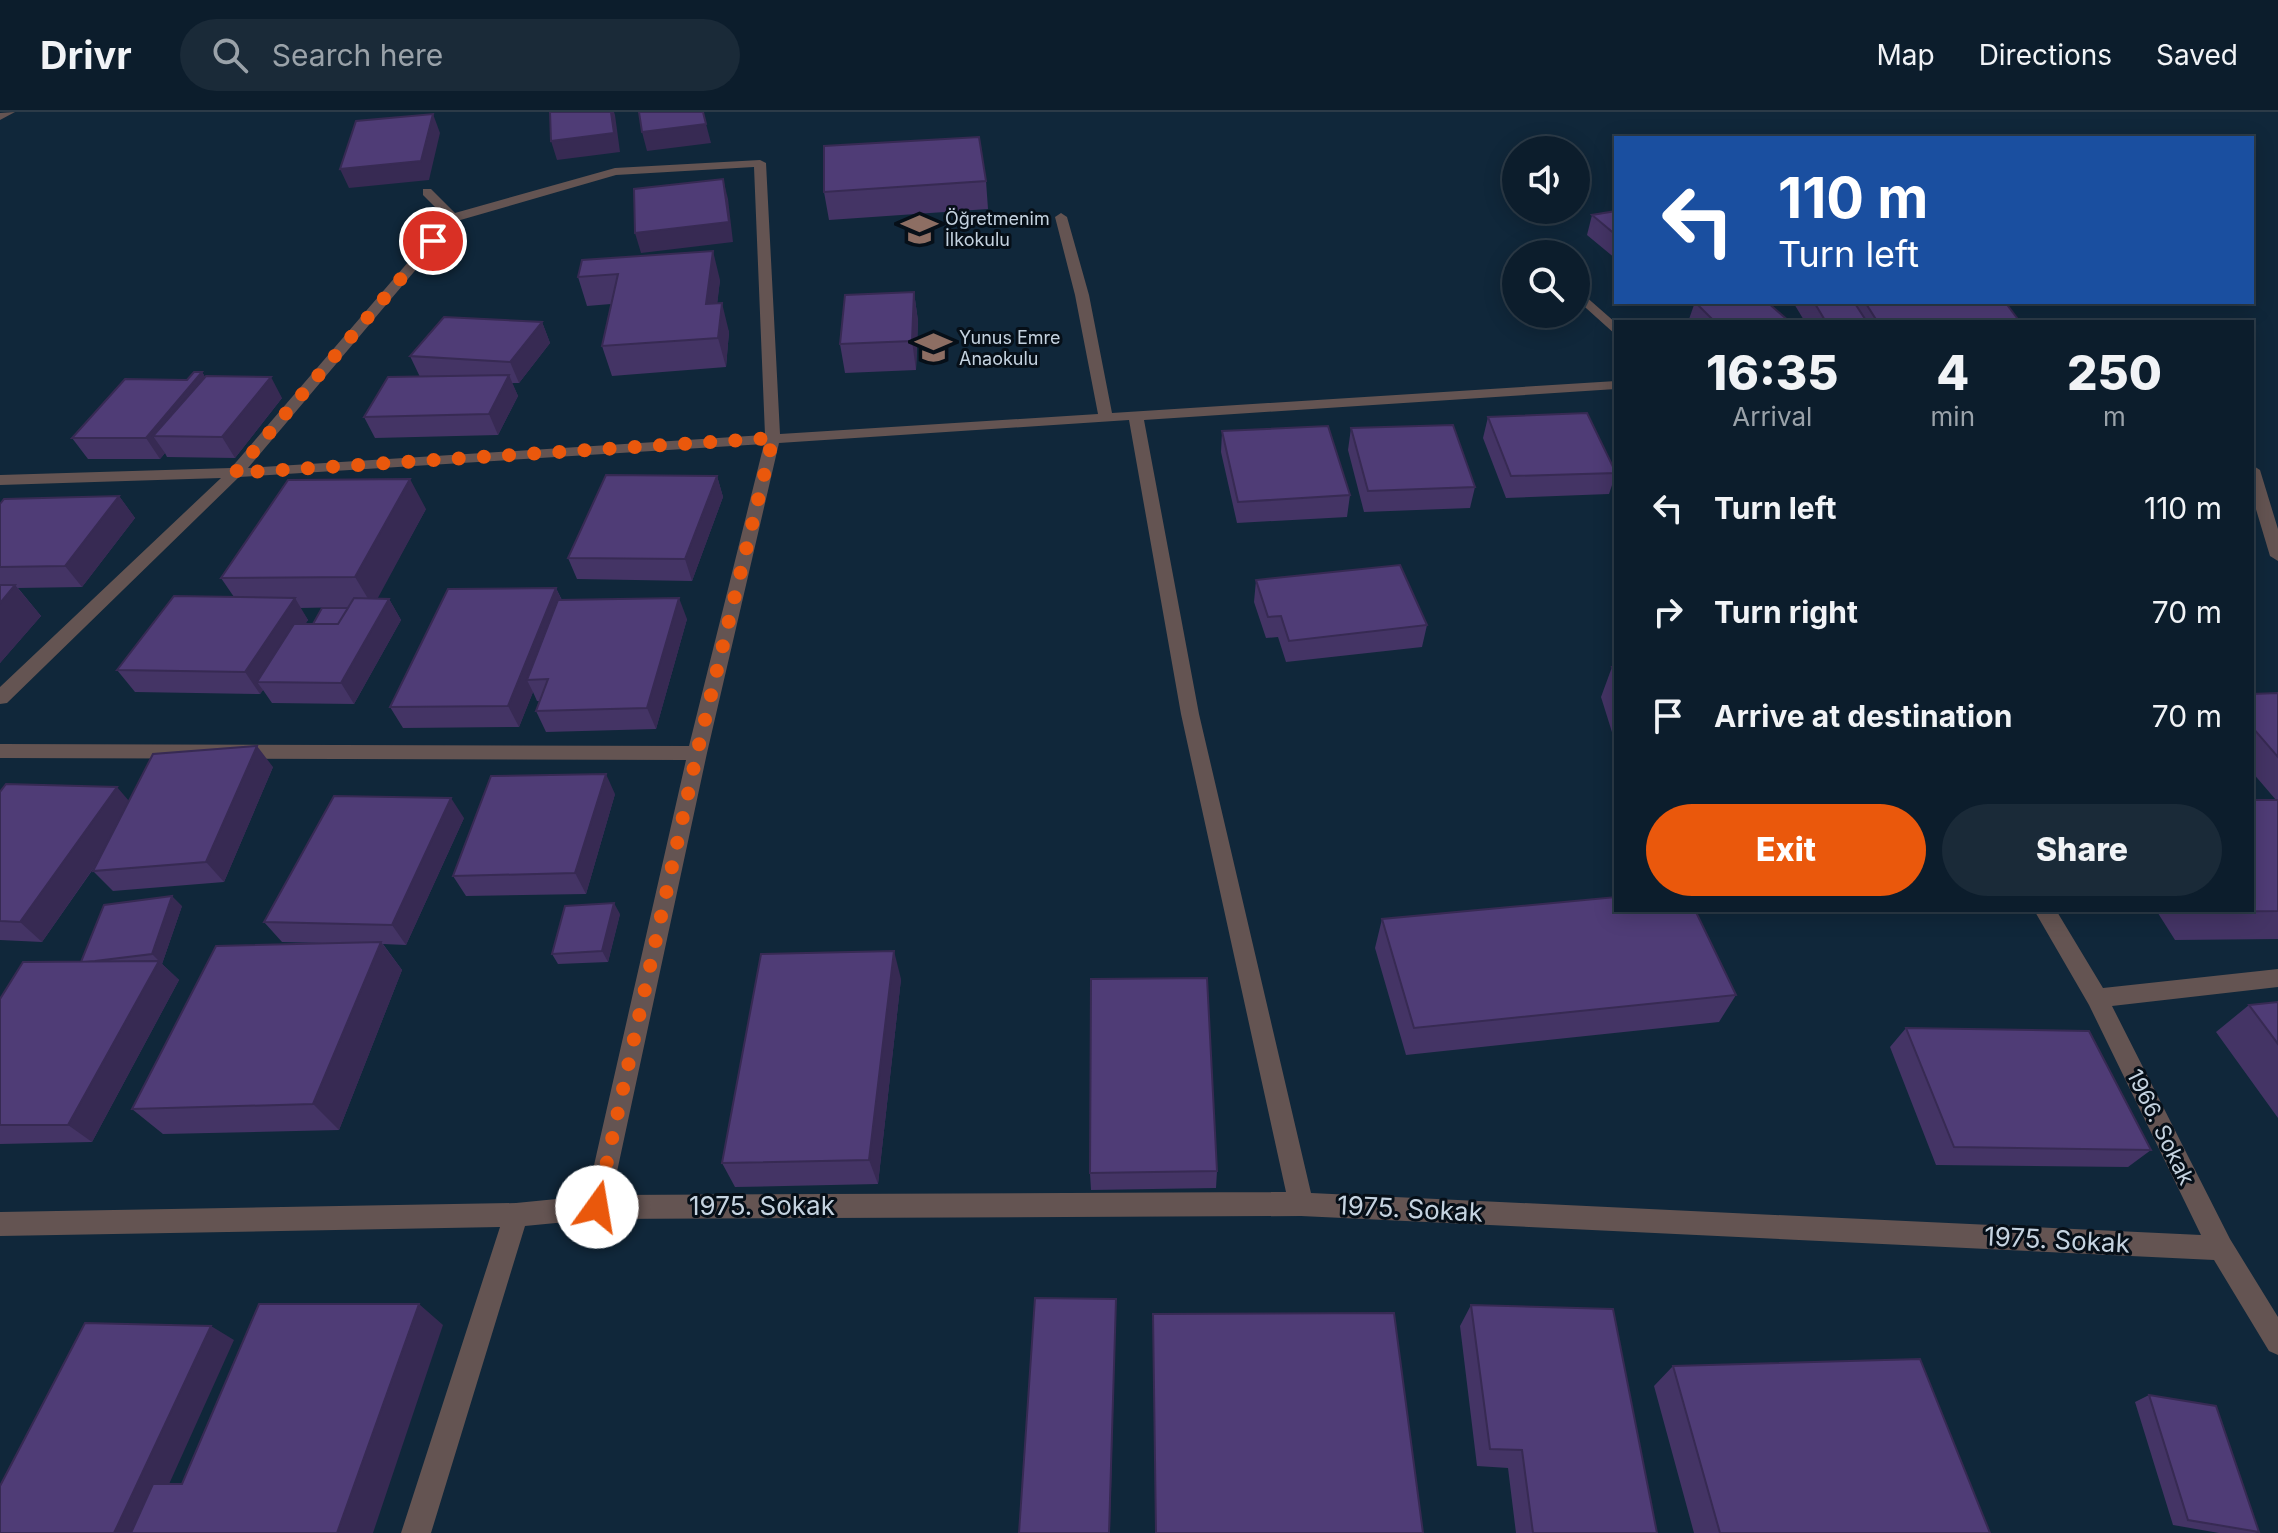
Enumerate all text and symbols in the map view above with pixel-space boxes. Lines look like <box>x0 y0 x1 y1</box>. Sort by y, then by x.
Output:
search box <box>180 19 740 91</box>
text: Drivr <box>40 32 132 78</box>
icon: search <box>208 33 252 77</box>
text: Search here <box>272 37 443 73</box>
text: Map <box>1876 38 1935 72</box>
text: Directions <box>1979 38 2112 72</box>
text: Saved <box>2156 38 2238 72</box>
map controls <box>1502 136 1590 328</box>
button: sound <box>1502 136 1590 224</box>
text: 110 m <box>1778 164 1928 232</box>
icon: left <box>1646 168 1750 272</box>
pin <box>399 207 467 275</box>
place label: Öğretmenim İlkokulu <box>945 207 1050 250</box>
school or university icon: Öğretmenim İlkokulu <box>900 210 938 248</box>
icon: arrive <box>411 219 455 263</box>
text: Turn left <box>1778 232 1919 276</box>
button: search <box>1502 240 1590 328</box>
place label: Yunus Emre Anaokulu <box>959 327 1061 369</box>
school or university icon: Yunus Emre Anaokulu <box>914 329 952 367</box>
text: 16:35 <box>1706 343 1839 402</box>
text: 4 <box>1936 343 1969 402</box>
text: 250 <box>2067 343 2162 402</box>
text: Arrival <box>1732 401 1812 432</box>
text: min <box>1931 401 1975 432</box>
text: m <box>2103 401 2126 432</box>
icon: left <box>1646 486 1690 530</box>
text: Turn left <box>1714 490 1836 526</box>
text: 110 m <box>2144 490 2222 526</box>
icon: right <box>1646 590 1690 634</box>
text: Turn right <box>1714 594 1858 630</box>
text: 70 m <box>2152 594 2222 630</box>
icon: arrive <box>1646 694 1690 738</box>
text: Arrive at destination <box>1714 698 2012 734</box>
text: 70 m <box>2152 698 2222 734</box>
button: Exit <box>1646 804 1926 896</box>
button: Share <box>1942 804 2222 896</box>
street label: 1966. Sokak <box>2122 1065 2200 1189</box>
position arrow <box>555 1165 639 1249</box>
street label: 1975. Sokak <box>1336 1189 1484 1228</box>
street label: 1975. Sokak <box>689 1190 835 1221</box>
street label: 1975. Sokak <box>1983 1220 2131 1259</box>

